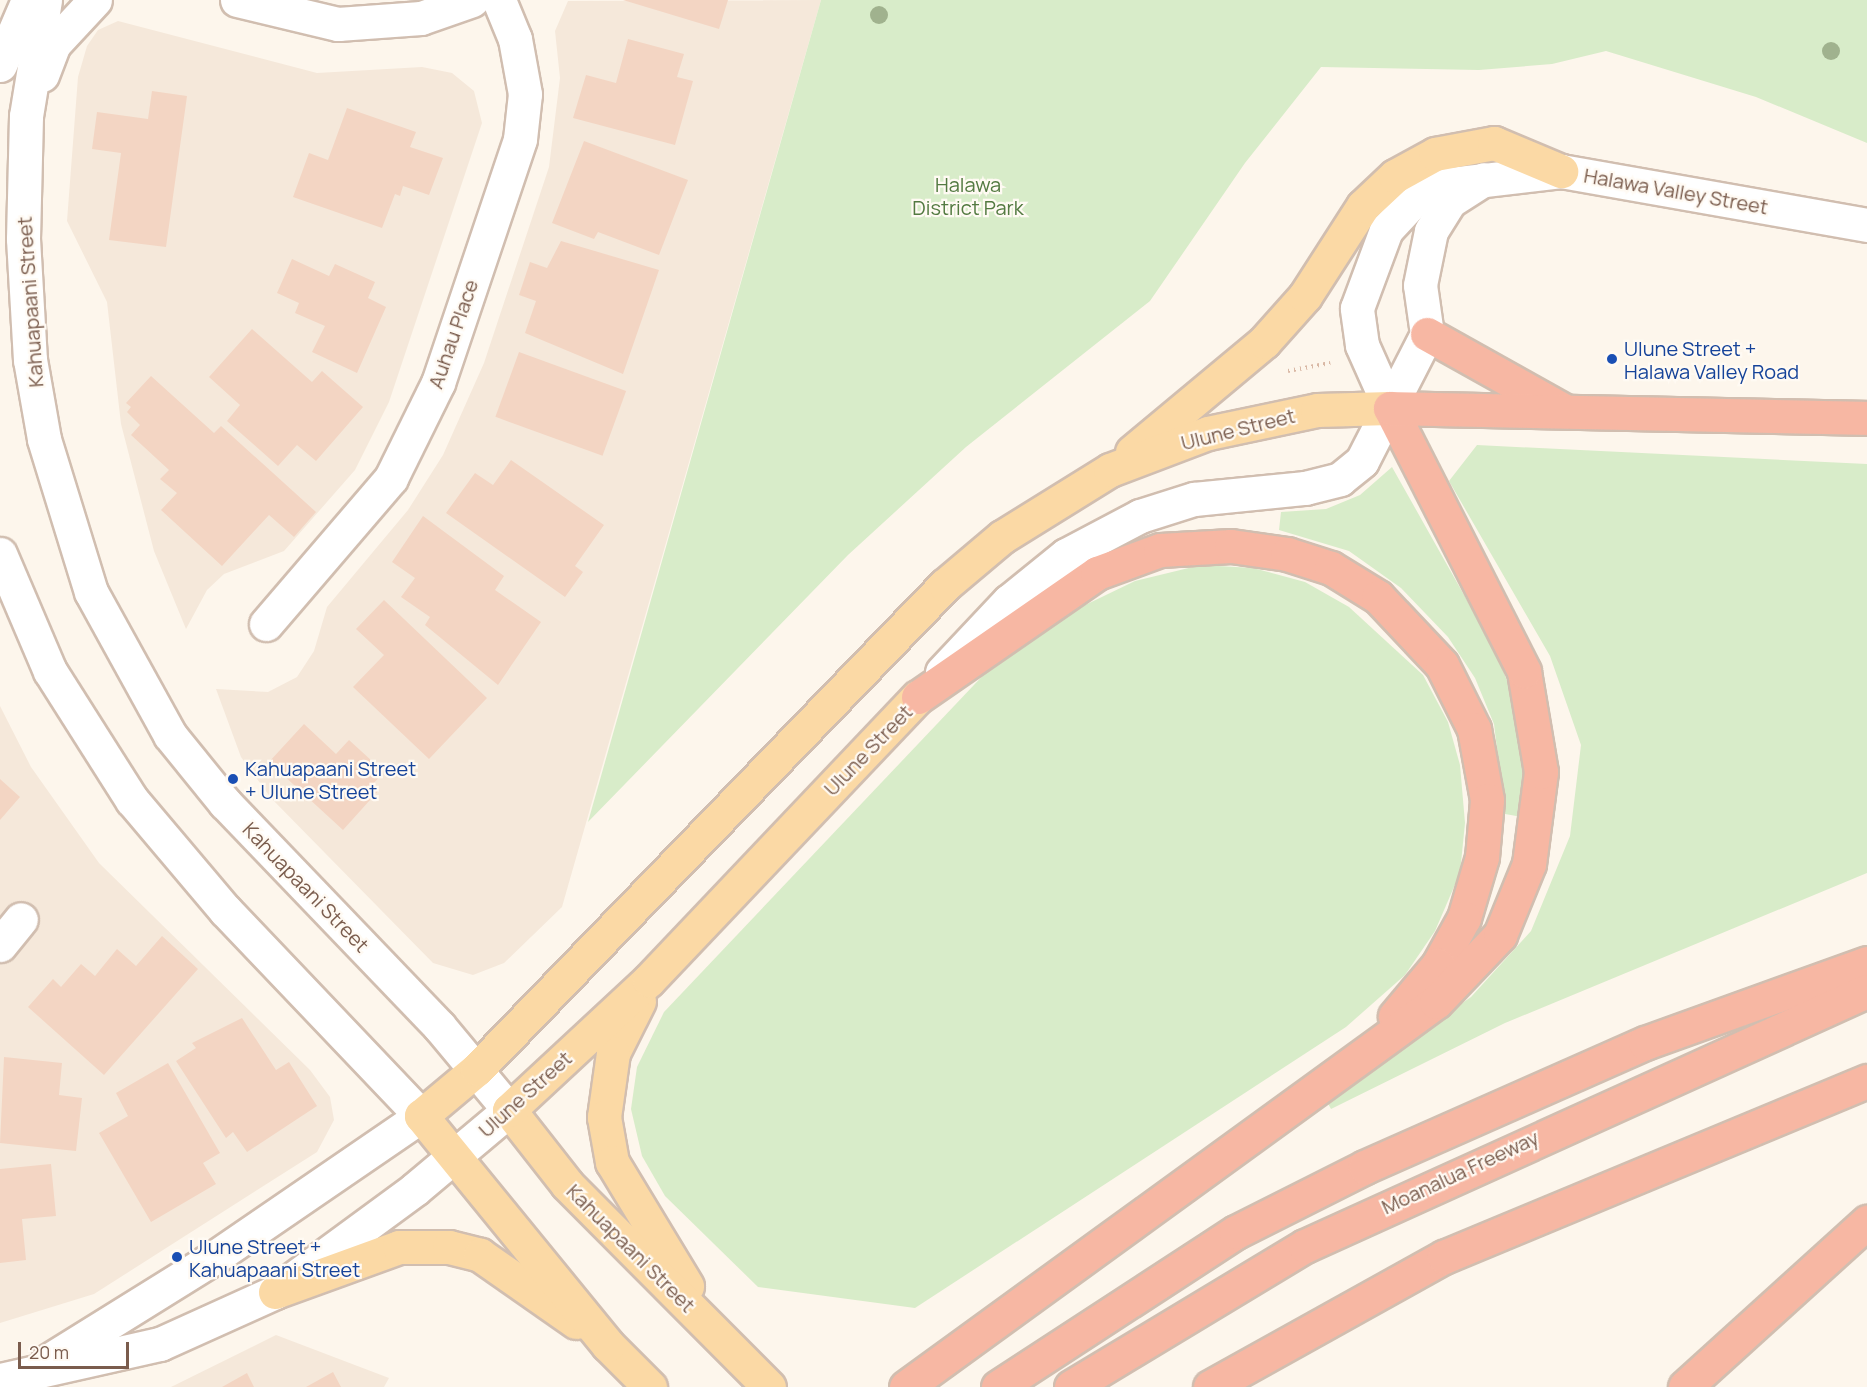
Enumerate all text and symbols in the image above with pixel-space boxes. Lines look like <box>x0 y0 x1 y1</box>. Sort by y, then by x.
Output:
street label: Halawa Valley Street <box>1582 163 1770 219</box>
park label: Halawa District Park <box>912 172 1024 219</box>
street label: Kahuapaani Street <box>12 216 48 388</box>
street label: Auhau Place <box>423 276 483 392</box>
place label: Ulune Street + Halawa Valley Road <box>1624 336 1799 383</box>
marker: Ulune Street + Halawa Valley Road <box>1605 352 1619 366</box>
street label: Ulune Street <box>1178 403 1298 455</box>
street label: Ulune Street <box>819 700 917 800</box>
place label: Kahuapaani Street + Ulune Street <box>245 756 416 803</box>
marker: Kahuapaani Street + Ulune Street <box>226 772 240 786</box>
street label: Kahuapaani Street <box>238 817 374 957</box>
street label: Ulune Street <box>474 1046 576 1142</box>
street label: Moanalua Freeway <box>1378 1125 1542 1219</box>
street label: Kahuapaani Street <box>562 1179 700 1317</box>
place label: Ulune Street + Kahuapaani Street <box>189 1234 360 1281</box>
marker: Ulune Street + Kahuapaani Street <box>170 1250 184 1264</box>
scale bar <box>21 1330 132 1368</box>
text: 20 m <box>29 1340 69 1364</box>

